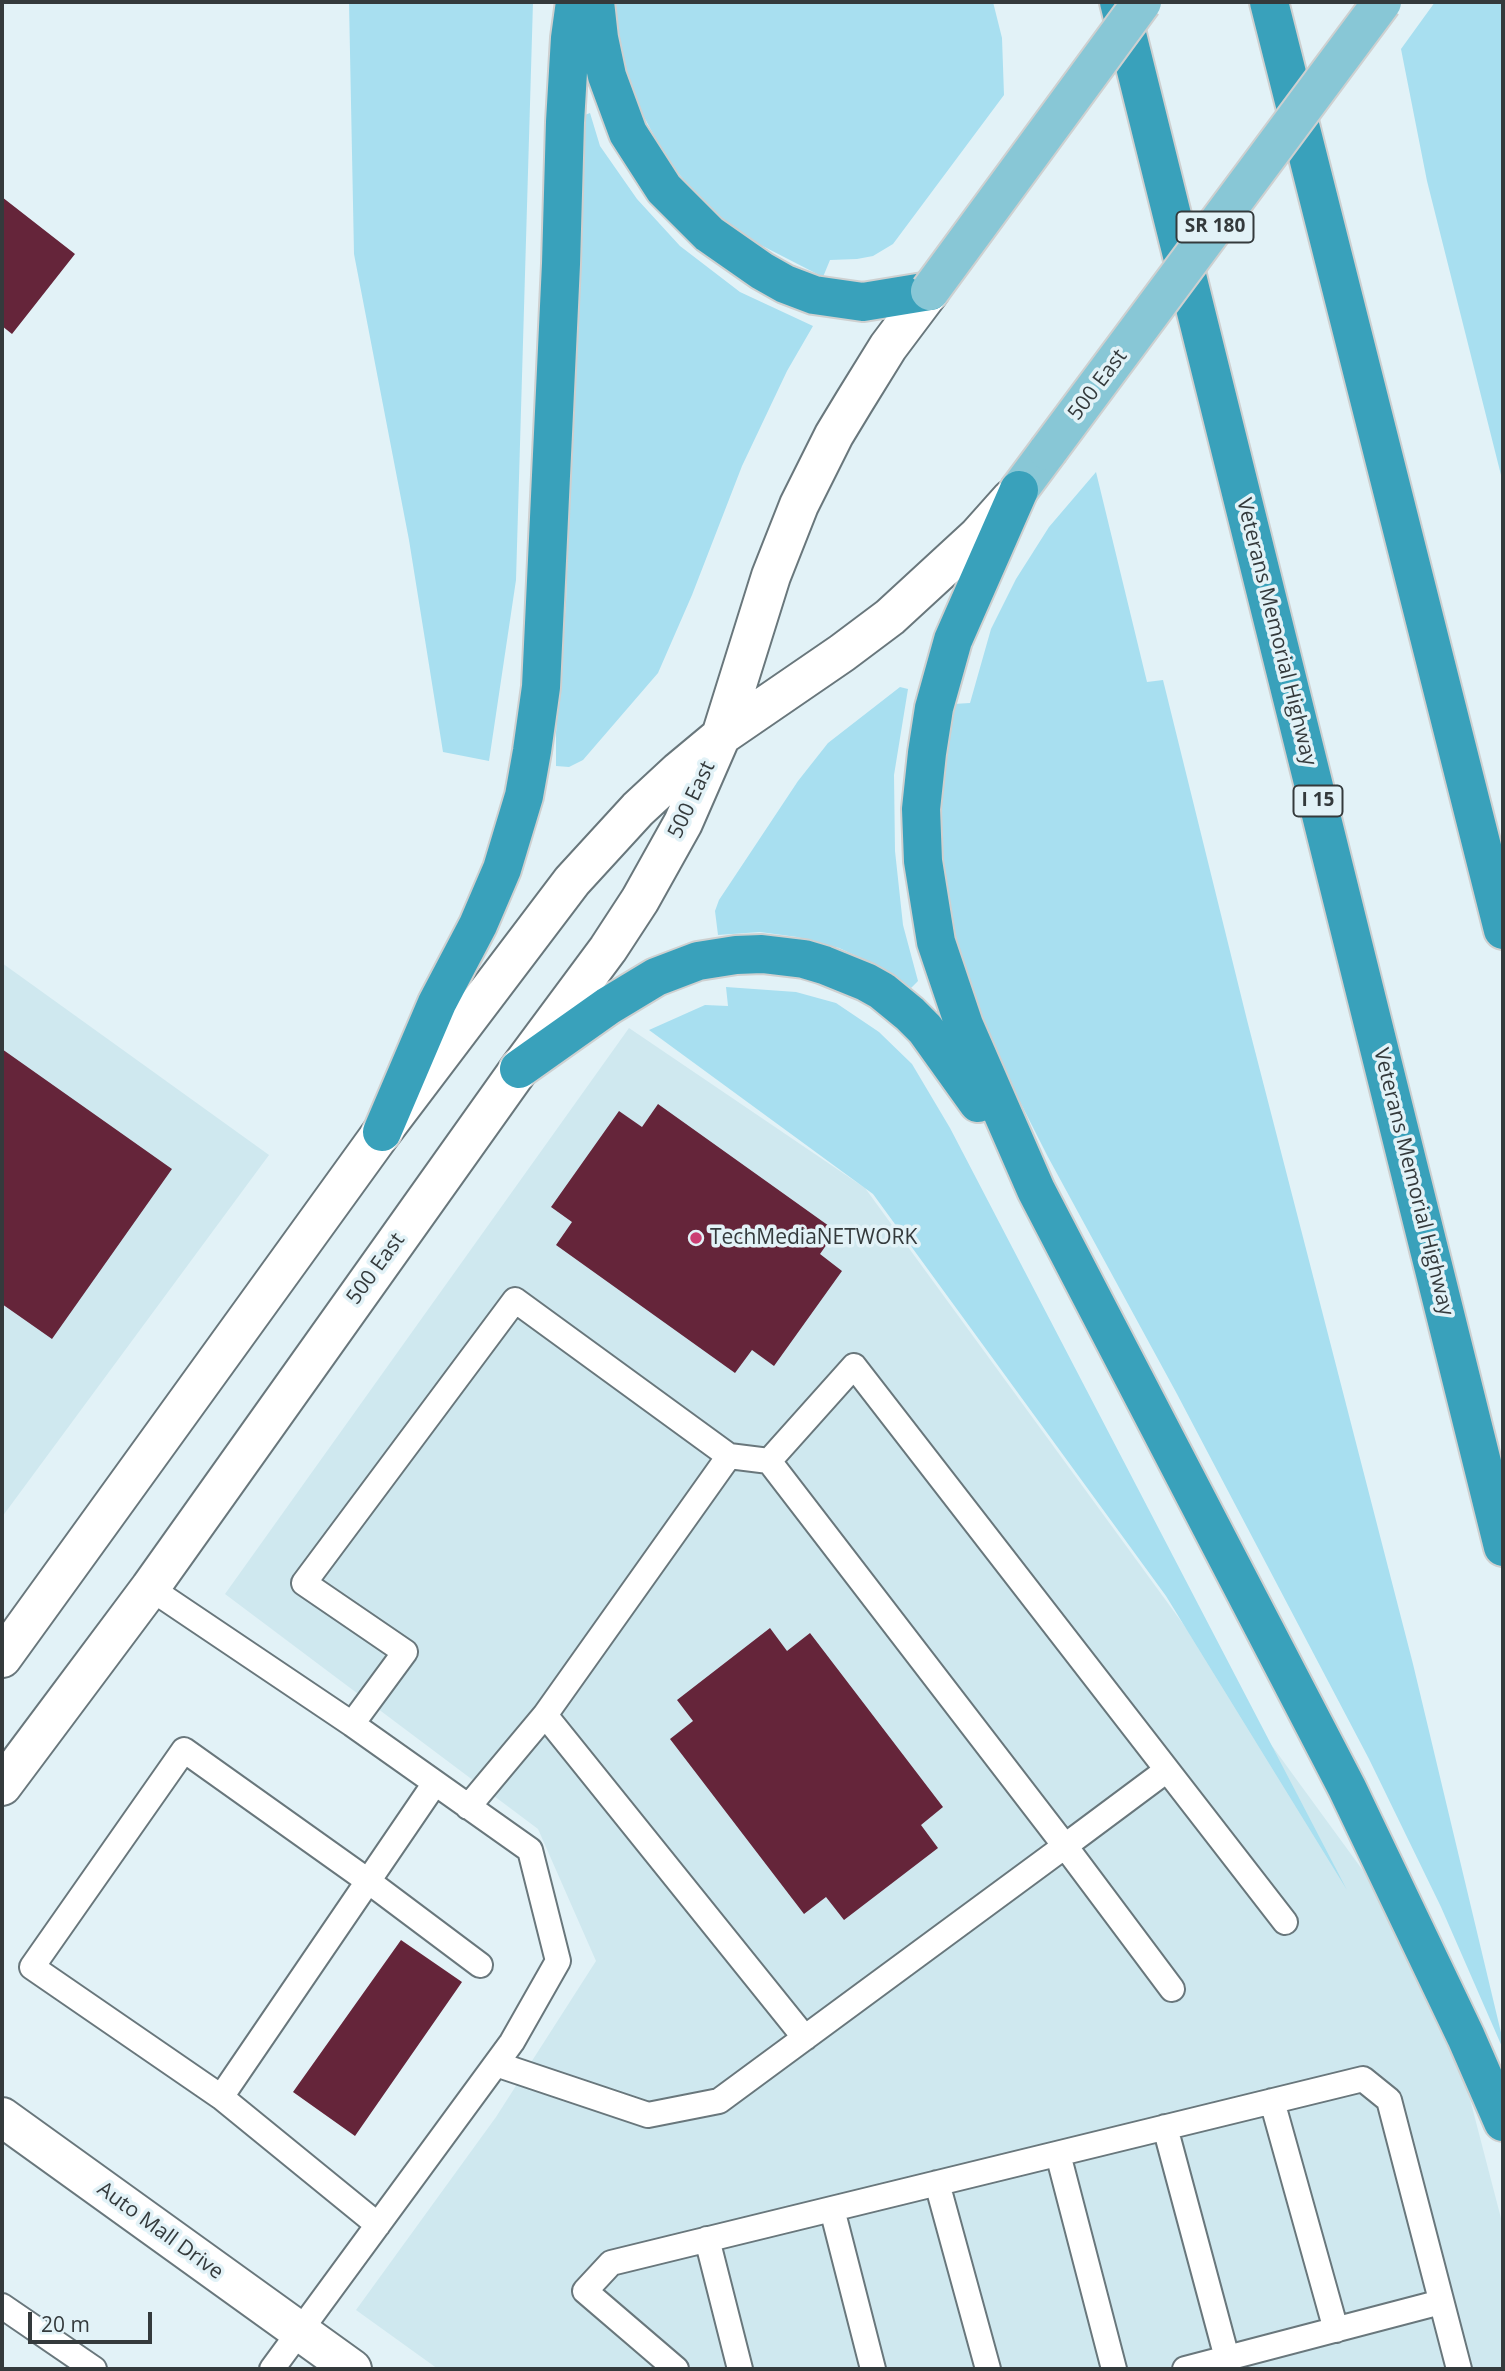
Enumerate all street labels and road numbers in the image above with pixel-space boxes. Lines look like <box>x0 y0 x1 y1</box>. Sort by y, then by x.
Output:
road number: SR 180 <box>1176 212 1254 243</box>
street label: 500 East <box>1063 345 1133 425</box>
street label: Veterans Memorial Highway <box>1231 496 1321 768</box>
street label: 500 East <box>663 757 721 843</box>
road number: I 15 <box>1294 786 1342 816</box>
street label: Veterans Memorial Highway <box>1368 1046 1458 1318</box>
street label: 500 East <box>342 1228 410 1310</box>
street label: Auto Mall Drive <box>92 2177 228 2285</box>

